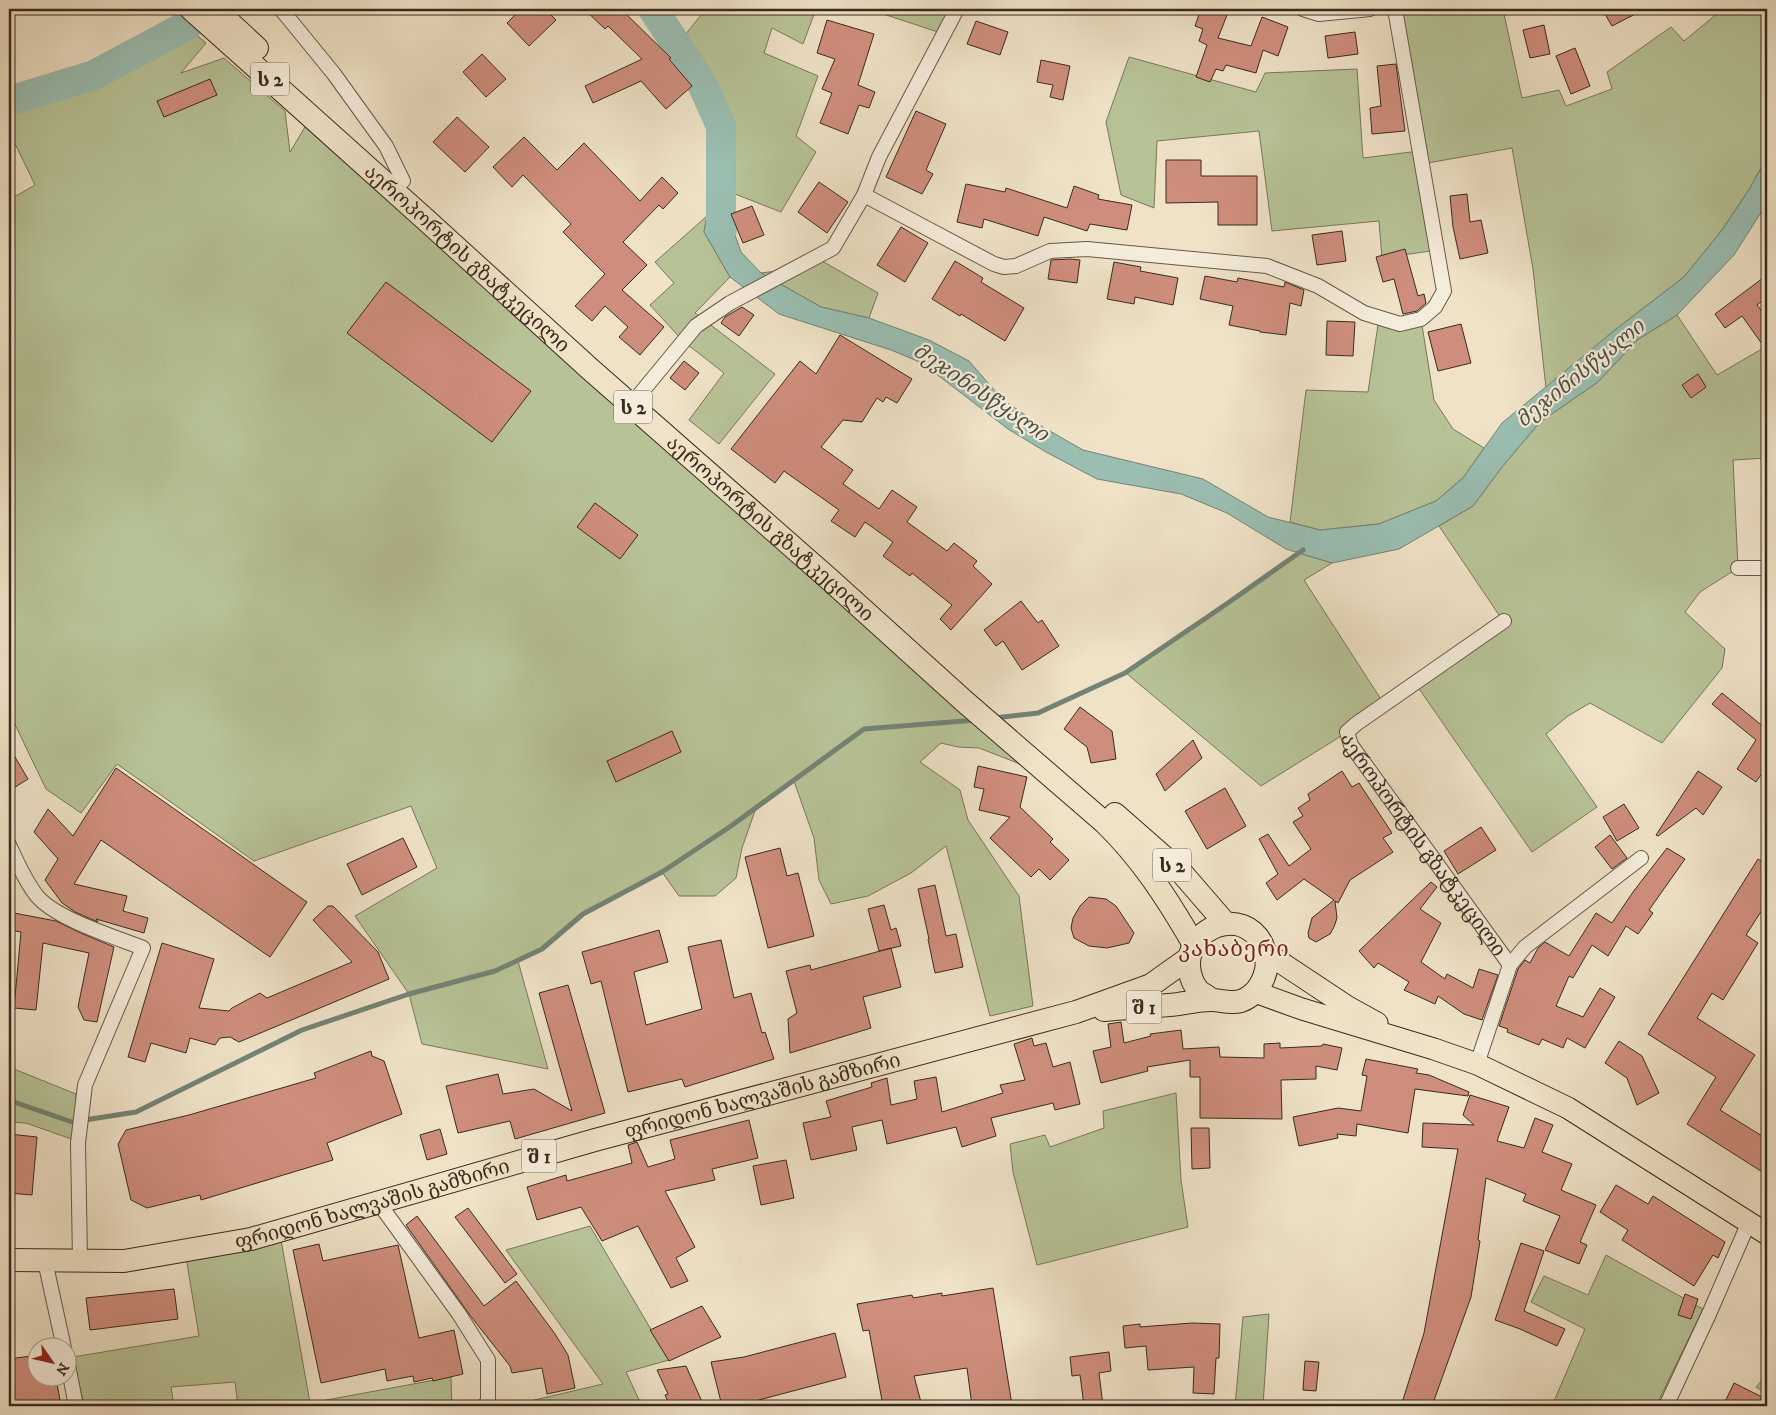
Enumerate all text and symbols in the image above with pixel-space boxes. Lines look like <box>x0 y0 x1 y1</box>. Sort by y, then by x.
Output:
road number: ს 2 <box>251 62 289 96</box>
street label: აეროპორტის გზატკეცილი <box>358 160 574 358</box>
water label: მეჯინისწყალი <box>1511 313 1651 434</box>
water label: მეჯინისწყალი <box>908 338 1054 448</box>
road number: ს 2 <box>614 391 652 424</box>
street label: აეროპორტის გზატკეცილი <box>661 431 879 627</box>
street label: აეროპორტის გზატკეცილი <box>1334 731 1511 962</box>
road number: ს 2 <box>1153 848 1191 882</box>
district label: კახაბერი <box>1178 936 1290 963</box>
road number: შ 1 <box>1126 990 1162 1024</box>
street label: ფრიდონ ხალვაშის გამზირი <box>622 1048 903 1146</box>
road number: შ 1 <box>522 1140 556 1172</box>
street label: ფრიდონ ხალვაშის გამზირი <box>233 1154 513 1256</box>
north arrow <box>28 1338 78 1388</box>
text: N <box>51 1359 73 1379</box>

